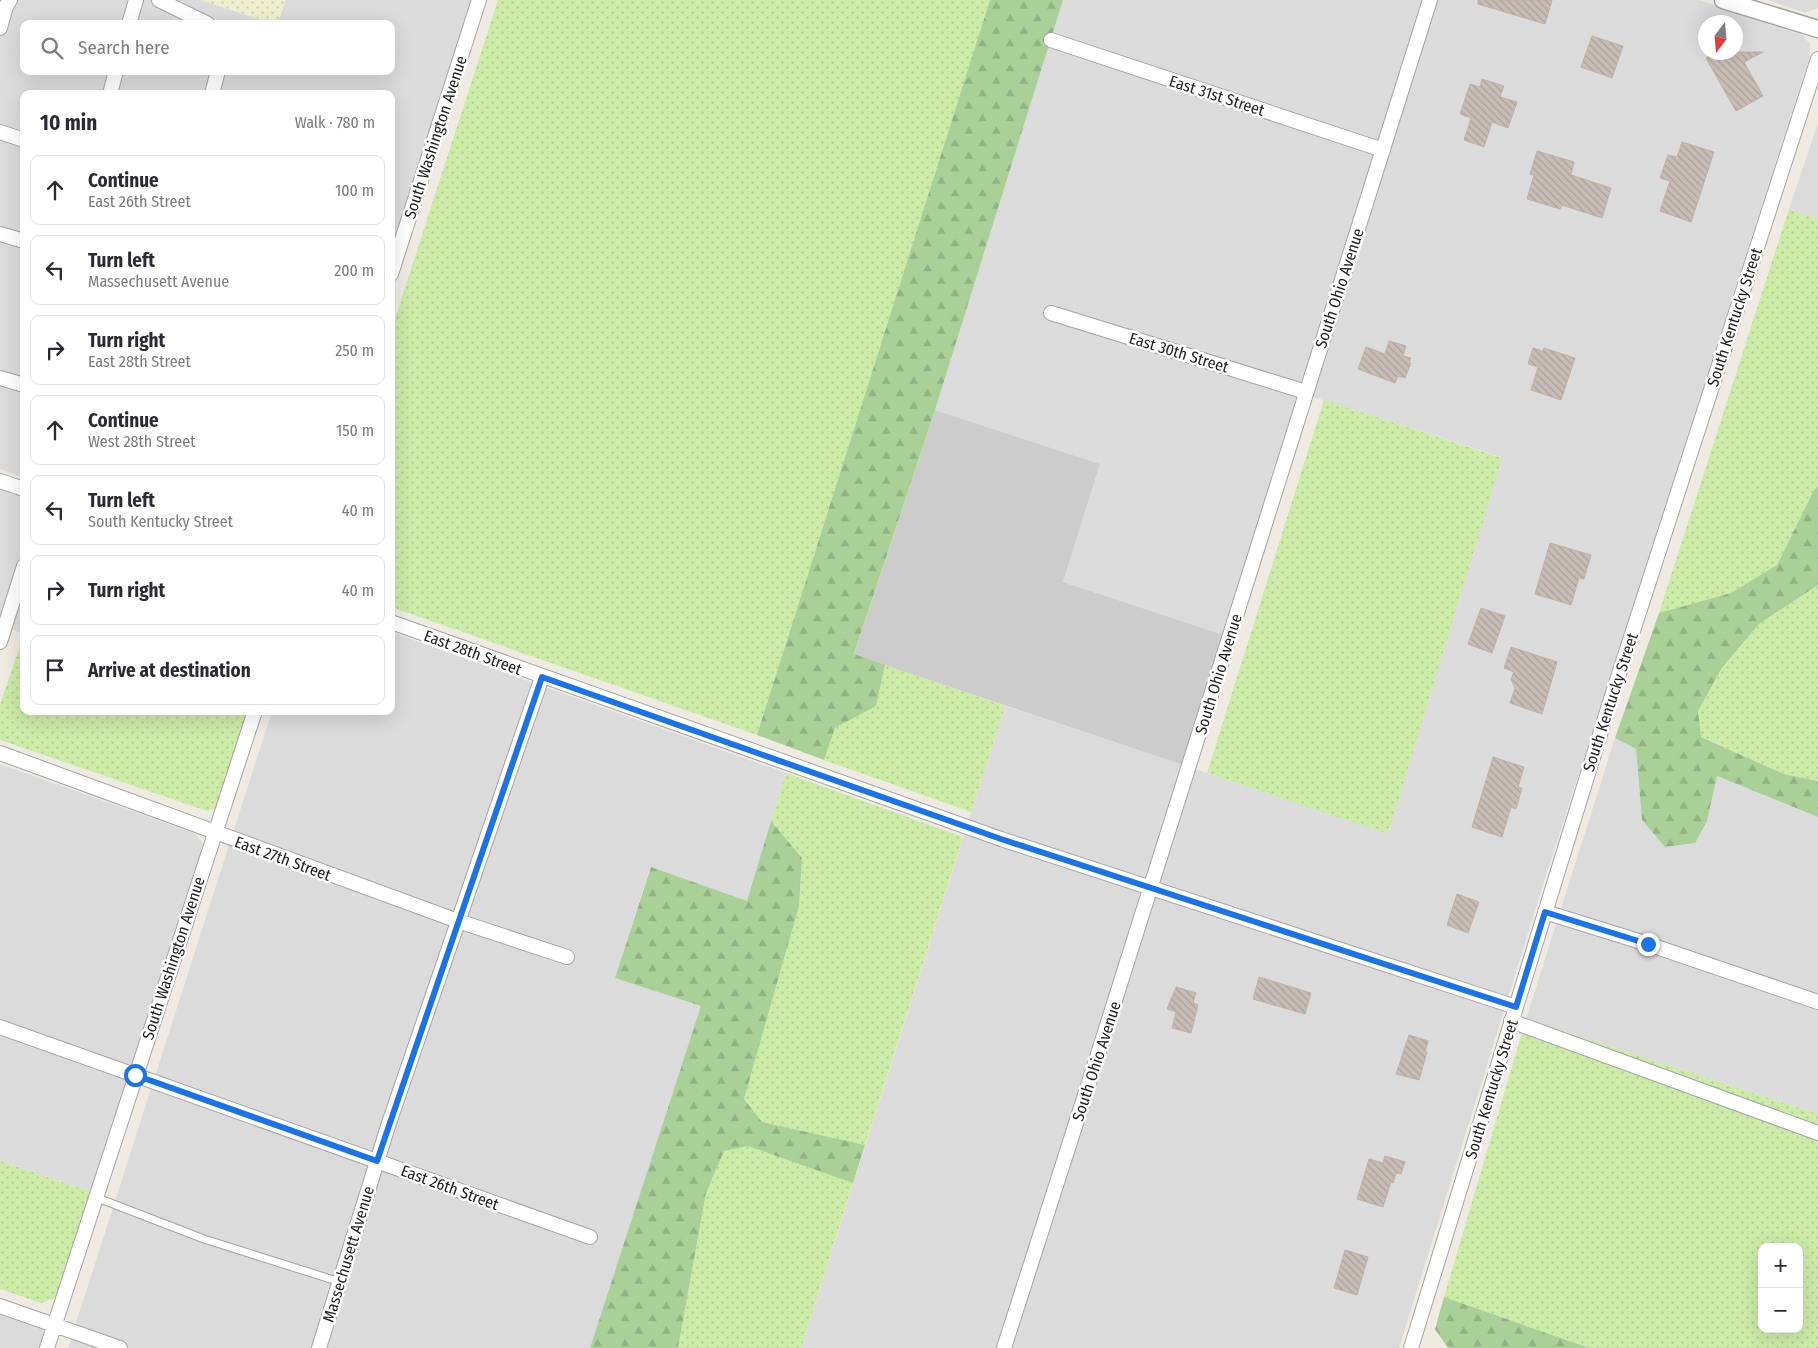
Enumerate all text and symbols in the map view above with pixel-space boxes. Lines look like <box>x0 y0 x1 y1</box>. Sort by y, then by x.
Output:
north arrow <box>1698 15 1743 60</box>
search box <box>20 20 395 75</box>
icon: search <box>38 34 66 62</box>
text: Search here <box>78 36 170 59</box>
street label: South Washington Avenue <box>400 53 471 221</box>
street label: East 31st Street <box>1167 71 1268 120</box>
text: 10 min <box>40 110 97 136</box>
text: Walk · 780 m <box>295 113 375 132</box>
text: Continue <box>88 169 159 192</box>
icon: ahead <box>41 176 69 204</box>
text: 100 m <box>335 181 374 200</box>
text: East 26th Street <box>88 192 191 211</box>
street label: South Ohio Avenue <box>1311 226 1368 350</box>
street label: South Kentucky Street <box>1703 245 1766 389</box>
text: Turn left <box>88 249 155 272</box>
icon: left <box>41 256 69 284</box>
text: 200 m <box>334 261 374 280</box>
text: Massechusett Avenue <box>88 272 229 291</box>
street label: East 30th Street <box>1127 328 1232 377</box>
text: Turn right <box>88 329 165 352</box>
icon: right <box>41 336 69 364</box>
text: 250 m <box>335 341 374 360</box>
text: East 28th Street <box>88 352 191 371</box>
text: Continue <box>88 409 159 432</box>
icon: ahead <box>41 416 69 444</box>
text: 150 m <box>336 421 374 440</box>
text: West 28th Street <box>88 432 195 451</box>
text: Turn left <box>88 489 155 512</box>
icon: left <box>41 496 69 524</box>
text: 40 m <box>342 501 374 520</box>
text: South Kentucky Street <box>88 512 233 531</box>
icon: right <box>41 576 69 604</box>
text: Turn right <box>88 579 165 602</box>
text: 40 m <box>342 581 374 600</box>
street label: South Ohio Avenue <box>1191 612 1246 737</box>
street label: East 28th Street <box>421 626 525 679</box>
street label: South Kentucky Street <box>1579 630 1642 774</box>
icon: arrive <box>41 656 69 684</box>
text: Arrive at destination <box>88 659 251 682</box>
street label: East 27th Street <box>232 832 334 885</box>
street label: South Washington Avenue <box>138 874 209 1042</box>
route end <box>1637 933 1660 956</box>
street label: South Ohio Avenue <box>1068 999 1125 1123</box>
street label: South Kentucky Street <box>1461 1016 1522 1161</box>
route start <box>124 1064 147 1087</box>
street label: East 26th Street <box>398 1161 502 1214</box>
street label: Massechusett Avenue <box>319 1184 378 1324</box>
map controls <box>1758 1243 1803 1333</box>
button: + <box>1758 1243 1803 1288</box>
button: − <box>1758 1288 1803 1333</box>

